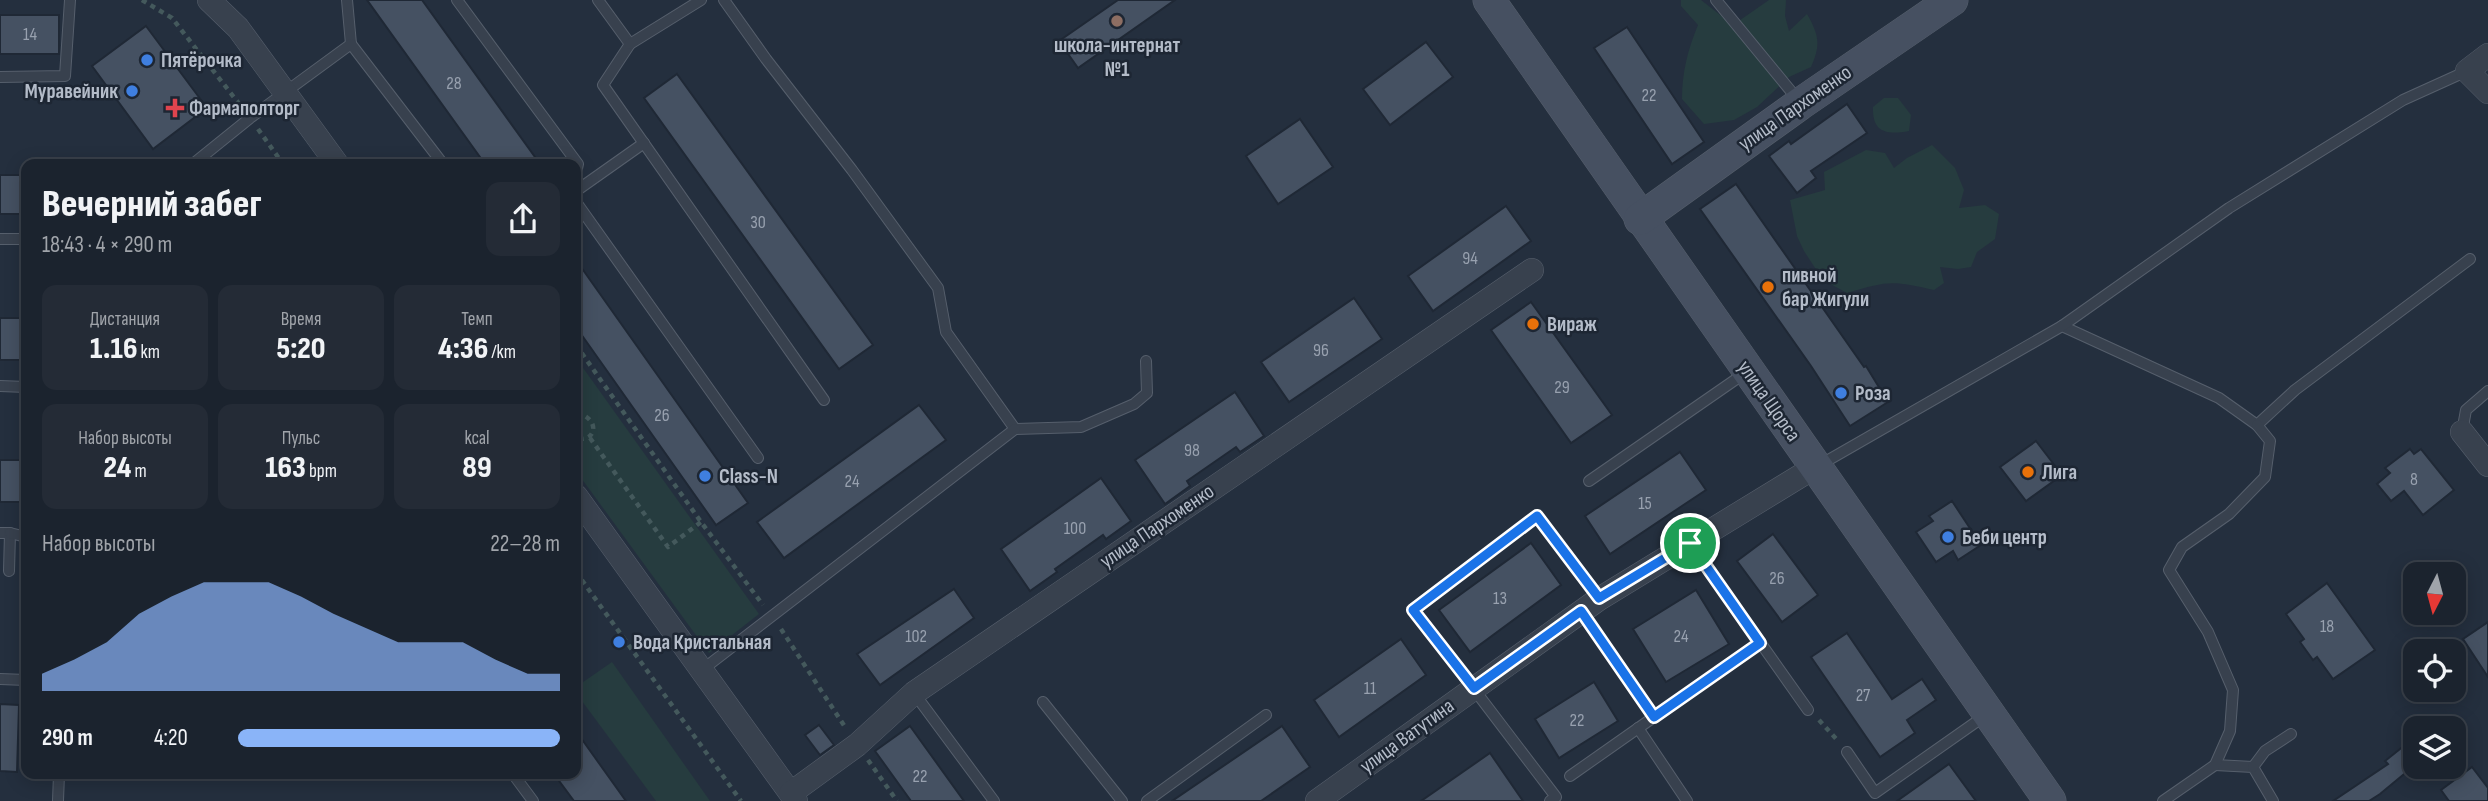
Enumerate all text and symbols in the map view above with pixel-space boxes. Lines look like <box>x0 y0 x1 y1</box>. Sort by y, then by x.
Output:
marker: школа-интернат №1 <box>1109 13 1125 29</box>
house number: 14 <box>23 24 37 45</box>
place label: школа-интернат №1 <box>1054 33 1180 82</box>
place label: Пятёрочка <box>161 48 242 73</box>
marker: Пятёрочка <box>139 52 155 68</box>
street label: улица Пархоменко <box>1734 60 1856 156</box>
house number: 28 <box>446 73 462 94</box>
place label: Муравейник <box>25 79 118 104</box>
marker: Муравейник <box>124 83 140 99</box>
house number: 22 <box>1642 85 1656 106</box>
place label: Фармаполторг <box>189 96 300 121</box>
marker: Фармаполторг <box>167 100 183 116</box>
text: Вечерний забег <box>42 182 261 227</box>
button: share <box>486 182 560 256</box>
house number: 30 <box>750 212 766 233</box>
text: 18:43 · 4 × 290 m <box>42 231 172 259</box>
house number: 94 <box>1462 248 1478 269</box>
place label: пивной бар Жигули <box>1782 263 1869 312</box>
marker: пивной бар Жигули <box>1760 279 1776 295</box>
text: Дистанция <box>90 308 160 331</box>
text: Время <box>281 308 321 331</box>
text: Темп <box>461 308 493 331</box>
place label: Вираж <box>1547 312 1597 337</box>
marker: Вираж <box>1525 316 1541 332</box>
text: 1.16 <box>90 331 137 367</box>
text: 5:20 <box>277 331 326 367</box>
text: 4:36 <box>438 331 488 367</box>
house number: 96 <box>1313 340 1329 361</box>
text: km <box>137 341 160 364</box>
text: /km <box>488 341 516 364</box>
street label: улица Щорса <box>1732 356 1806 446</box>
house number: 29 <box>1554 377 1570 398</box>
place label: Роза <box>1855 381 1891 406</box>
marker: Роза <box>1833 385 1849 401</box>
house number: 26 <box>654 405 670 426</box>
text: Набор высоты <box>78 427 172 450</box>
text: Пульс <box>282 427 320 450</box>
text: kcal <box>464 427 490 450</box>
house number: 98 <box>1184 440 1200 461</box>
text: 24 <box>103 450 131 486</box>
text: 163 <box>265 450 306 486</box>
text: 89 <box>462 450 492 486</box>
text: m <box>131 460 147 483</box>
text: bpm <box>306 460 337 483</box>
place label: Лига <box>2042 460 2077 485</box>
place label: Class-N <box>719 464 778 489</box>
marker: Лига <box>2020 464 2036 480</box>
marker: Class-N <box>697 468 713 484</box>
house number: 8 <box>2410 469 2418 490</box>
house number: 24 <box>845 471 860 492</box>
street label: улица Пархоменко <box>1095 479 1219 573</box>
house number: 15 <box>1638 493 1652 514</box>
pin <box>1660 513 1720 573</box>
house number: 100 <box>1064 518 1086 539</box>
icon: arrive <box>1671 524 1709 562</box>
place label: Беби центр <box>1962 525 2047 550</box>
marker: Беби центр <box>1940 529 1956 545</box>
text: Набор высоты <box>42 530 155 558</box>
text: 22–28 m <box>490 530 560 558</box>
north arrow <box>2403 562 2466 625</box>
map controls <box>2403 562 2466 779</box>
house number: 26 <box>1769 568 1785 589</box>
house number: 13 <box>1493 588 1507 609</box>
house number: 18 <box>2320 616 2334 637</box>
house number: 102 <box>905 626 927 647</box>
house number: 24 <box>1674 626 1689 647</box>
place label: Вода Кристальная <box>633 630 771 655</box>
marker: Вода Кристальная <box>611 634 627 650</box>
button: locate <box>2403 639 2466 702</box>
house number: 11 <box>1364 678 1377 699</box>
house number: 27 <box>1856 685 1871 706</box>
street label: улица Ватутина <box>1355 693 1459 779</box>
house number: 22 <box>1570 710 1584 731</box>
button: layers <box>2403 716 2466 779</box>
text: 290 m <box>42 724 93 752</box>
text: 4:20 <box>154 724 188 752</box>
house number: 22 <box>913 766 927 787</box>

